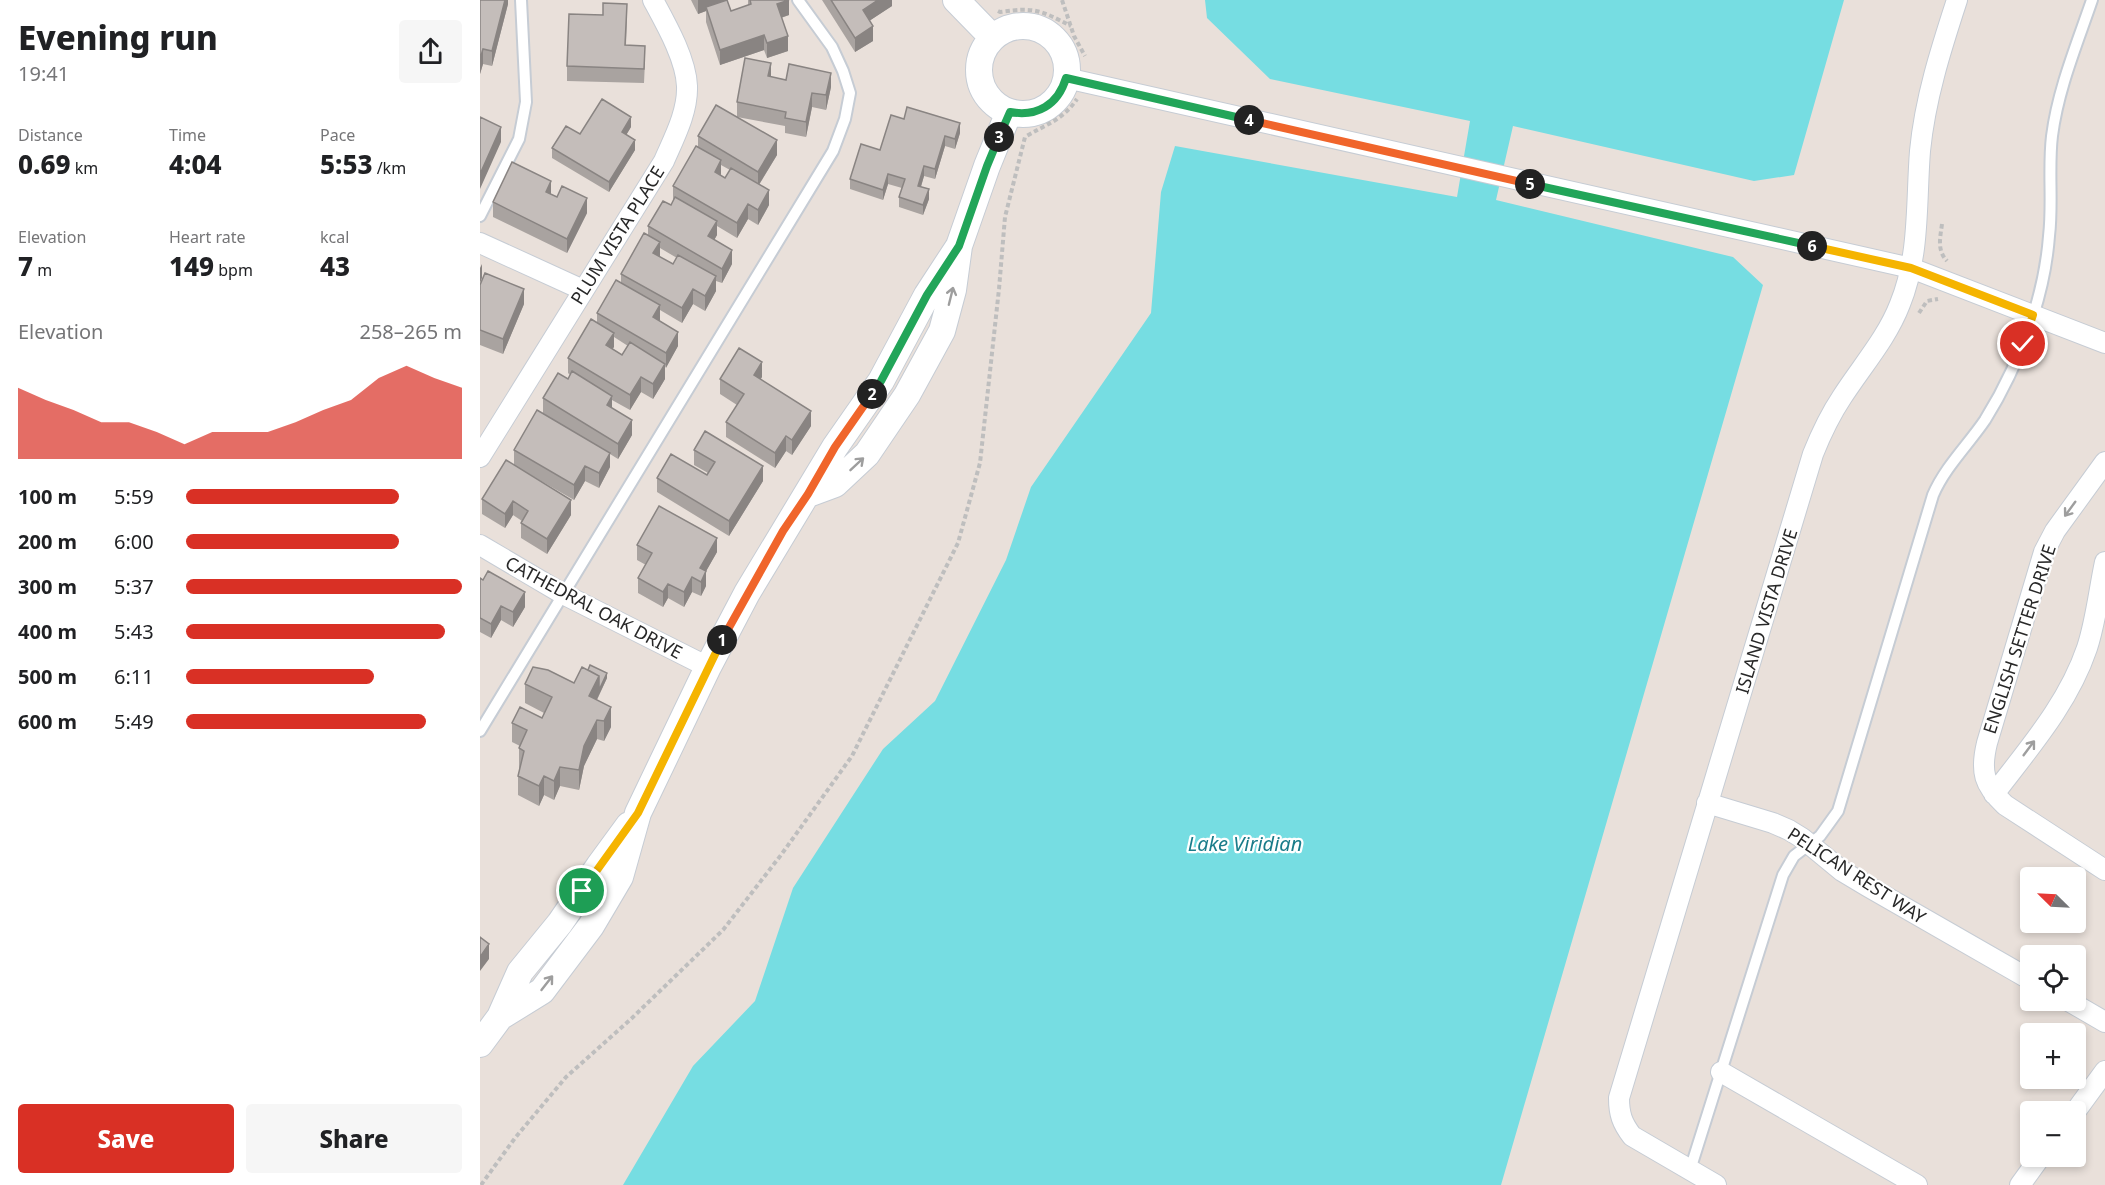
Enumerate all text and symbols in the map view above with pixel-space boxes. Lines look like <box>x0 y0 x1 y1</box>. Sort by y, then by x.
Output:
text: Evening run <box>18 15 218 60</box>
button: share <box>399 20 462 83</box>
text: 19:41 <box>18 60 69 87</box>
pin: 4 <box>1234 105 1264 135</box>
text: 4 <box>1244 109 1254 131</box>
pin: 3 <box>984 122 1014 152</box>
text: Distance <box>18 124 83 146</box>
text: Time <box>169 124 206 146</box>
text: Pace <box>320 124 355 146</box>
text: 3 <box>994 126 1004 148</box>
text: 0.69 <box>18 146 71 182</box>
text: 4:04 <box>169 146 222 182</box>
text: 5:53 <box>320 146 373 182</box>
text: km <box>71 157 98 179</box>
text: /km <box>373 157 406 179</box>
street label: PLUM VISTA PLACE <box>565 161 669 309</box>
pin: 5 <box>1515 169 1545 199</box>
text: 5 <box>1525 173 1535 195</box>
text: Elevation <box>18 226 86 248</box>
text: Heart rate <box>169 226 245 248</box>
text: kcal <box>320 226 349 248</box>
pin: 6 <box>1797 231 1827 261</box>
text: 6 <box>1807 235 1817 257</box>
text: 7 <box>18 248 33 284</box>
text: 149 <box>169 248 214 284</box>
text: 43 <box>320 248 350 284</box>
text: m <box>33 259 52 281</box>
text: bpm <box>214 259 253 281</box>
one-way arrow <box>946 287 958 306</box>
text: Elevation <box>18 318 103 345</box>
text: 258–265 m <box>359 318 462 345</box>
pin <box>1997 318 2048 369</box>
icon: check <box>2006 327 2039 360</box>
pin: 2 <box>857 379 887 409</box>
text: 2 <box>867 383 877 405</box>
one-way arrow <box>849 457 864 471</box>
text: 100 m <box>18 483 77 510</box>
text: 5:59 <box>114 483 154 510</box>
one-way arrow <box>2064 501 2076 517</box>
street label: ISLAND VISTA DRIVE <box>1729 526 1803 696</box>
text: 200 m <box>18 528 77 555</box>
text: 6:00 <box>114 528 154 555</box>
street label: ENGLISH SETTER DRIVE <box>1977 541 2061 737</box>
street label: CATHEDRAL OAK DRIVE <box>501 550 687 664</box>
text: 300 m <box>18 573 77 600</box>
text: 5:37 <box>114 573 154 600</box>
text: 400 m <box>18 618 77 645</box>
text: 5:43 <box>114 618 154 645</box>
pin: 1 <box>707 625 737 655</box>
text: 1 <box>717 629 727 651</box>
text: 500 m <box>18 663 77 690</box>
text: 6:11 <box>114 663 154 690</box>
text: 600 m <box>18 708 77 735</box>
text: 5:49 <box>114 708 154 735</box>
one-way arrow <box>2023 740 2035 756</box>
street label: PELICAN REST WAY <box>1783 821 1931 929</box>
water label: Lake Viridian <box>1188 830 1302 857</box>
pin <box>556 865 607 916</box>
north arrow <box>2020 867 2086 933</box>
map controls <box>2020 867 2086 1167</box>
icon: arrive <box>565 874 598 907</box>
button: locate <box>2020 945 2086 1011</box>
one-way arrow <box>541 976 554 992</box>
button: + <box>2020 1023 2086 1089</box>
button: − <box>2020 1101 2086 1167</box>
button: Save <box>18 1104 234 1173</box>
button: Share <box>246 1104 462 1173</box>

